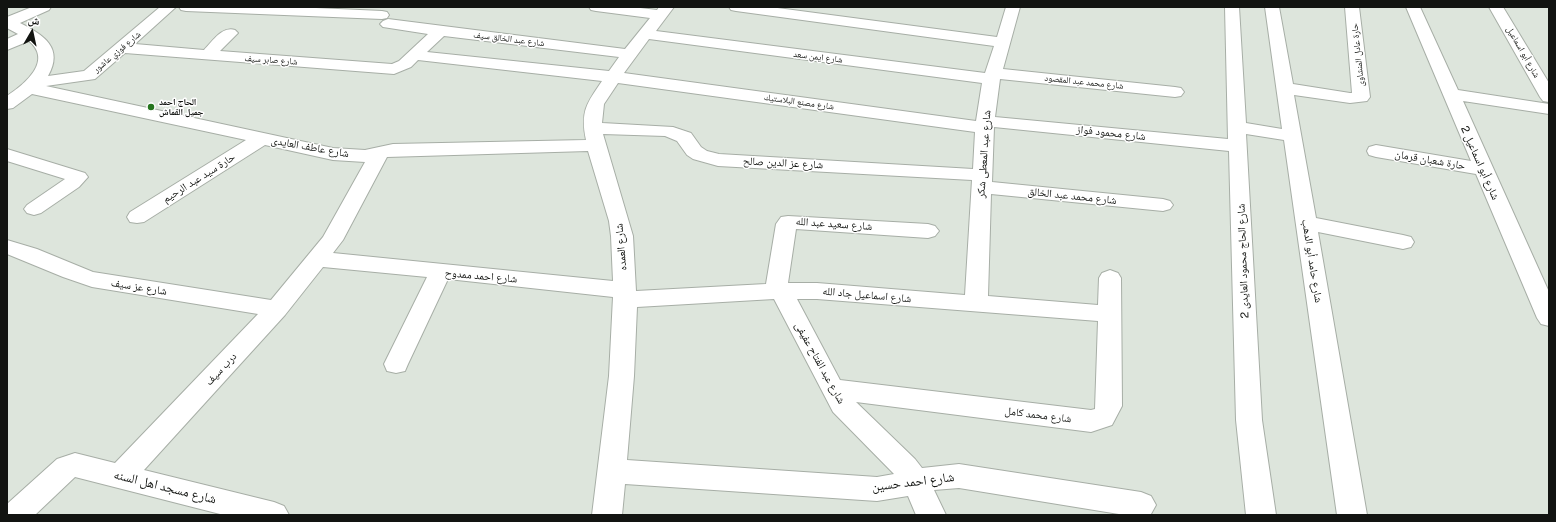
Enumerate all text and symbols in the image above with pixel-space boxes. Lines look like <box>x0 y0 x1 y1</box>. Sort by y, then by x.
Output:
north arrow <box>12 12 52 52</box>
text: ش <box>27 13 41 27</box>
street label: حارة عادل المنشاوى <box>1349 23 1367 87</box>
street label: شارع أبو اسماعيل <box>1504 24 1542 80</box>
street label: شارع فوزي عاشور <box>91 29 143 75</box>
street label: شارع عبد الخالق سيف <box>473 29 545 49</box>
street label: شارع ايمن سعد <box>793 49 843 65</box>
street label: شارع صابر سيف <box>244 53 298 67</box>
street label: شارع محمد عبد المقصود <box>1044 72 1124 92</box>
street label: شارع مصنع البلاستيك <box>763 92 835 112</box>
place label: الحاج احمد جميل القماش <box>159 97 203 118</box>
marker: الحاج احمد جميل القماش <box>146 102 156 112</box>
street label: شارع عبد المعطى شكر <box>974 110 994 198</box>
street label: شارع محمود فواز <box>1076 123 1146 143</box>
street label: شارع أبو اسماعيل 2 <box>1458 124 1502 202</box>
street label: شارع عاطف العايدى <box>270 134 350 160</box>
street label: حارة شعبان قرمان <box>1394 147 1466 173</box>
street label: حارة سيد عبد الرحيم <box>160 150 238 206</box>
street label: شارع عز الدين صالح <box>743 154 823 172</box>
street label: شارع محمد عبد الخالق <box>1027 185 1117 207</box>
street label: شارع الحاج محمود العايدى 2 <box>1234 203 1252 319</box>
street label: شارع سعيد عبد الله <box>795 215 873 233</box>
street label: شارع حامد أبو الدهب <box>1299 218 1325 304</box>
street label: شارع العمده <box>612 223 630 271</box>
street label: شارع احمد ممدوح <box>444 266 518 286</box>
street label: شارع عز سيف <box>110 276 168 298</box>
street label: شارع اسماعيل جاد الله <box>822 285 912 305</box>
street label: شارع عبد الفتاح عفيفى <box>792 320 848 406</box>
street label: درب سيف <box>202 350 240 388</box>
street label: شارع محمد كامل <box>1004 404 1072 426</box>
street label: شارع مسجد اهل السنه <box>112 467 218 507</box>
street label: شارع احمد حسين <box>871 469 955 495</box>

